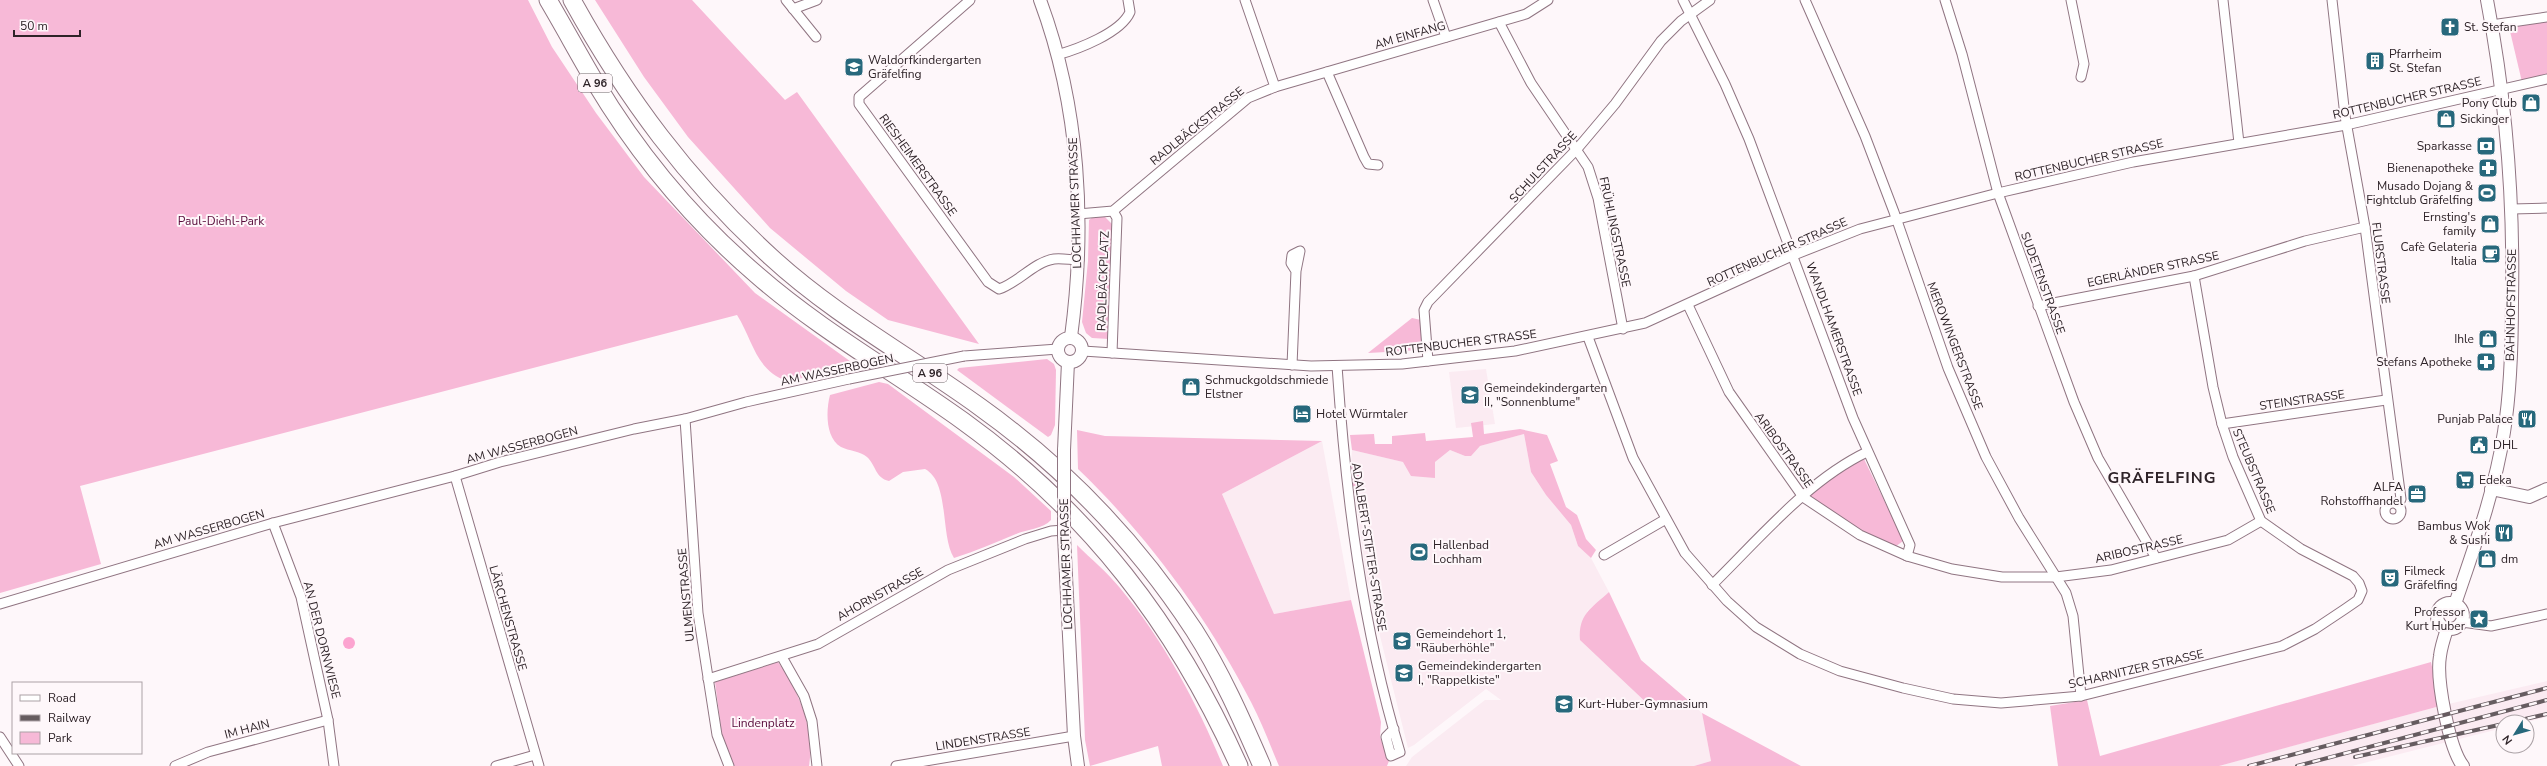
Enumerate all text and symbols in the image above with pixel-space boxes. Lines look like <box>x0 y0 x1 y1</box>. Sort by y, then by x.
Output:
scale bar <box>14 12 80 38</box>
church icon: St. Stefan <box>2439 16 2461 38</box>
street label: AM EINFANG <box>1373 17 1447 53</box>
text: 50 m <box>20 18 48 34</box>
place label: St. Stefan <box>2464 19 2517 35</box>
place label: Pfarrheim St. Stefan <box>2389 46 2442 76</box>
building icon: Pfarrheim St. Stefan <box>2364 50 2386 72</box>
place label: Waldorfkindergarten Gräfelfing <box>868 52 981 82</box>
school or university icon: Waldorfkindergarten Gräfelfing <box>843 56 865 78</box>
street label: ROTTENBUCHER STRASSE <box>2331 73 2483 123</box>
road number: A 96 <box>578 74 612 92</box>
street label: RADLBÄCKSTRASSE <box>1147 83 1247 169</box>
shop icon: Pony Club <box>2520 92 2542 114</box>
place label: Pony Club <box>2462 95 2517 111</box>
shop icon: Sickinger <box>2435 108 2457 130</box>
street label: RIESHEIMERSTRASSE <box>876 111 960 219</box>
place label: Sickinger <box>2460 111 2510 127</box>
street label: SCHULSTRASSE <box>1506 128 1580 206</box>
street label: ROTTENBUCHER STRASSE <box>2013 135 2165 185</box>
bank icon: Sparkasse <box>2475 135 2497 157</box>
street label: LOCHHAMER STRASSE <box>1065 137 1085 269</box>
place label: Sparkasse <box>2417 138 2472 154</box>
pharmacy icon: Bienenapotheke <box>2477 157 2499 179</box>
place label: Bienenapotheke <box>2387 160 2474 176</box>
street label: FRÜHLINGSTRASSE <box>1595 175 1635 289</box>
place label: Musado Dojang & Fightclub Gräfelfing <box>2366 178 2474 208</box>
sports icon: Musado Dojang & Fightclub Gräfelfing <box>2476 182 2498 204</box>
place label: Ernsting's family <box>2423 209 2477 239</box>
park label: Paul-Diehl-Park <box>178 213 265 229</box>
shop icon: Ernsting's family <box>2479 213 2501 235</box>
street label: ROTTENBUCHER STRASSE <box>1704 214 1850 290</box>
street label: FLURSTRASSE <box>2368 221 2394 305</box>
street label: SUDETENSTRASSE <box>2017 230 2069 336</box>
street label: RADLBÄCKPLATZ <box>1093 231 1113 331</box>
place label: Cafè Gelateria Italia <box>2400 239 2477 269</box>
cafe icon: Cafè Gelateria Italia <box>2480 243 2502 265</box>
street label: EGERLÄNDER STRASSE <box>2086 247 2220 291</box>
street label: BAHNHOFSTRASSE <box>2502 249 2520 361</box>
street label: WANDLHAMERSTRASSE <box>1802 260 1866 398</box>
street label: MEROWINGERSTRASSE <box>1923 280 1987 412</box>
street label: ROTTENBUCHER STRASSE <box>1385 326 1537 360</box>
shop icon: Ihle <box>2477 328 2499 350</box>
place label: Ihle <box>2454 331 2474 347</box>
street label: AM WASSERBOGEN <box>779 350 895 390</box>
pharmacy icon: Stefans Apotheke <box>2475 351 2497 373</box>
place label: Stefans Apotheke <box>2376 354 2472 370</box>
road number: A 96 <box>913 364 947 382</box>
place label: Schmuckgoldschmiede Elstner <box>1205 372 1328 402</box>
shop icon: Schmuckgoldschmiede Elstner <box>1180 376 1202 398</box>
place label: Gemeindekindergarten II, "Sonnenblume" <box>1484 380 1607 410</box>
school or university icon: Gemeindekindergarten II, "Sonnenblume" <box>1459 384 1481 406</box>
street label: STEINSTRASSE <box>2258 386 2346 414</box>
hotel icon: Hotel Würmtaler <box>1291 403 1313 425</box>
place label: Hotel Würmtaler <box>1316 406 1408 422</box>
restaurant icon: Punjab Palace <box>2516 408 2538 430</box>
street label: ARIBOSTRASSE <box>1751 409 1817 491</box>
place label: Punjab Palace <box>2437 411 2513 427</box>
street label: AM WASSERBOGEN <box>464 422 580 468</box>
street label: STEUBSTRASSE <box>2229 426 2279 516</box>
public building icon: DHL <box>2468 434 2490 456</box>
place label: DHL <box>2493 437 2518 453</box>
street label: ADALBERT-STIFTER-STRASSE <box>1348 461 1390 633</box>
district label: GRÄFELFING <box>2107 467 2217 489</box>
supermarket icon: Edeka <box>2454 469 2476 491</box>
place label: Edeka <box>2479 472 2512 488</box>
place label: ALFA Rohstoffhandel <box>2320 479 2403 509</box>
office icon: ALFA Rohstoffhandel <box>2406 483 2428 505</box>
street label: LOCHHAMER STRASSE <box>1056 498 1076 630</box>
street label: AM WASSERBOGEN <box>152 505 266 553</box>
place label: Bambus Wok & Sushi <box>2417 518 2491 548</box>
restaurant icon: Bambus Wok & Sushi <box>2493 522 2515 544</box>
street label: ARIBOSTRASSE <box>2093 531 2185 567</box>
place label: Hallenbad Lochham <box>1433 537 1489 567</box>
sports icon: Hallenbad Lochham <box>1408 541 1430 563</box>
street label: ULMENSTRASSE <box>674 547 698 643</box>
shop icon: dm <box>2476 548 2498 570</box>
place label: dm <box>2501 551 2518 567</box>
street label: LÄRCHENSTRASSE <box>485 563 531 673</box>
place label: Filmeck Gräfelfing <box>2404 563 2458 593</box>
street label: AHORNSTRASSE <box>834 564 926 624</box>
theatre icon: Filmeck Gräfelfing <box>2379 567 2401 589</box>
street label: AN DER DORNWIESE <box>300 580 344 700</box>
place label: Professor Kurt Huber <box>2405 604 2466 634</box>
place icon: Professor Kurt Huber <box>2468 608 2490 630</box>
place label: Gemeindehort 1, "Räuberhöhle" <box>1416 626 1506 656</box>
school or university icon: Gemeindehort 1, "Räuberhöhle" <box>1391 630 1413 652</box>
street label: SCHARNITZER STRASSE <box>2067 646 2205 692</box>
place label: Gemeindekindergarten I, "Rappelkiste" <box>1418 658 1541 688</box>
school or university icon: Gemeindekindergarten I, "Rappelkiste" <box>1393 662 1415 684</box>
legend <box>12 682 142 754</box>
text: Road <box>48 690 76 706</box>
school or university icon: Kurt-Huber-Gymnasium <box>1553 693 1575 715</box>
place label: Kurt-Huber-Gymnasium <box>1578 696 1708 712</box>
text: Railway <box>48 710 92 726</box>
north arrow <box>2495 714 2535 754</box>
street label: IM HAIN <box>223 715 271 743</box>
park label: Lindenplatz <box>732 715 795 731</box>
street label: LINDENSTRASSE <box>934 724 1032 754</box>
text: Park <box>48 730 73 746</box>
text: N <box>2499 732 2516 748</box>

